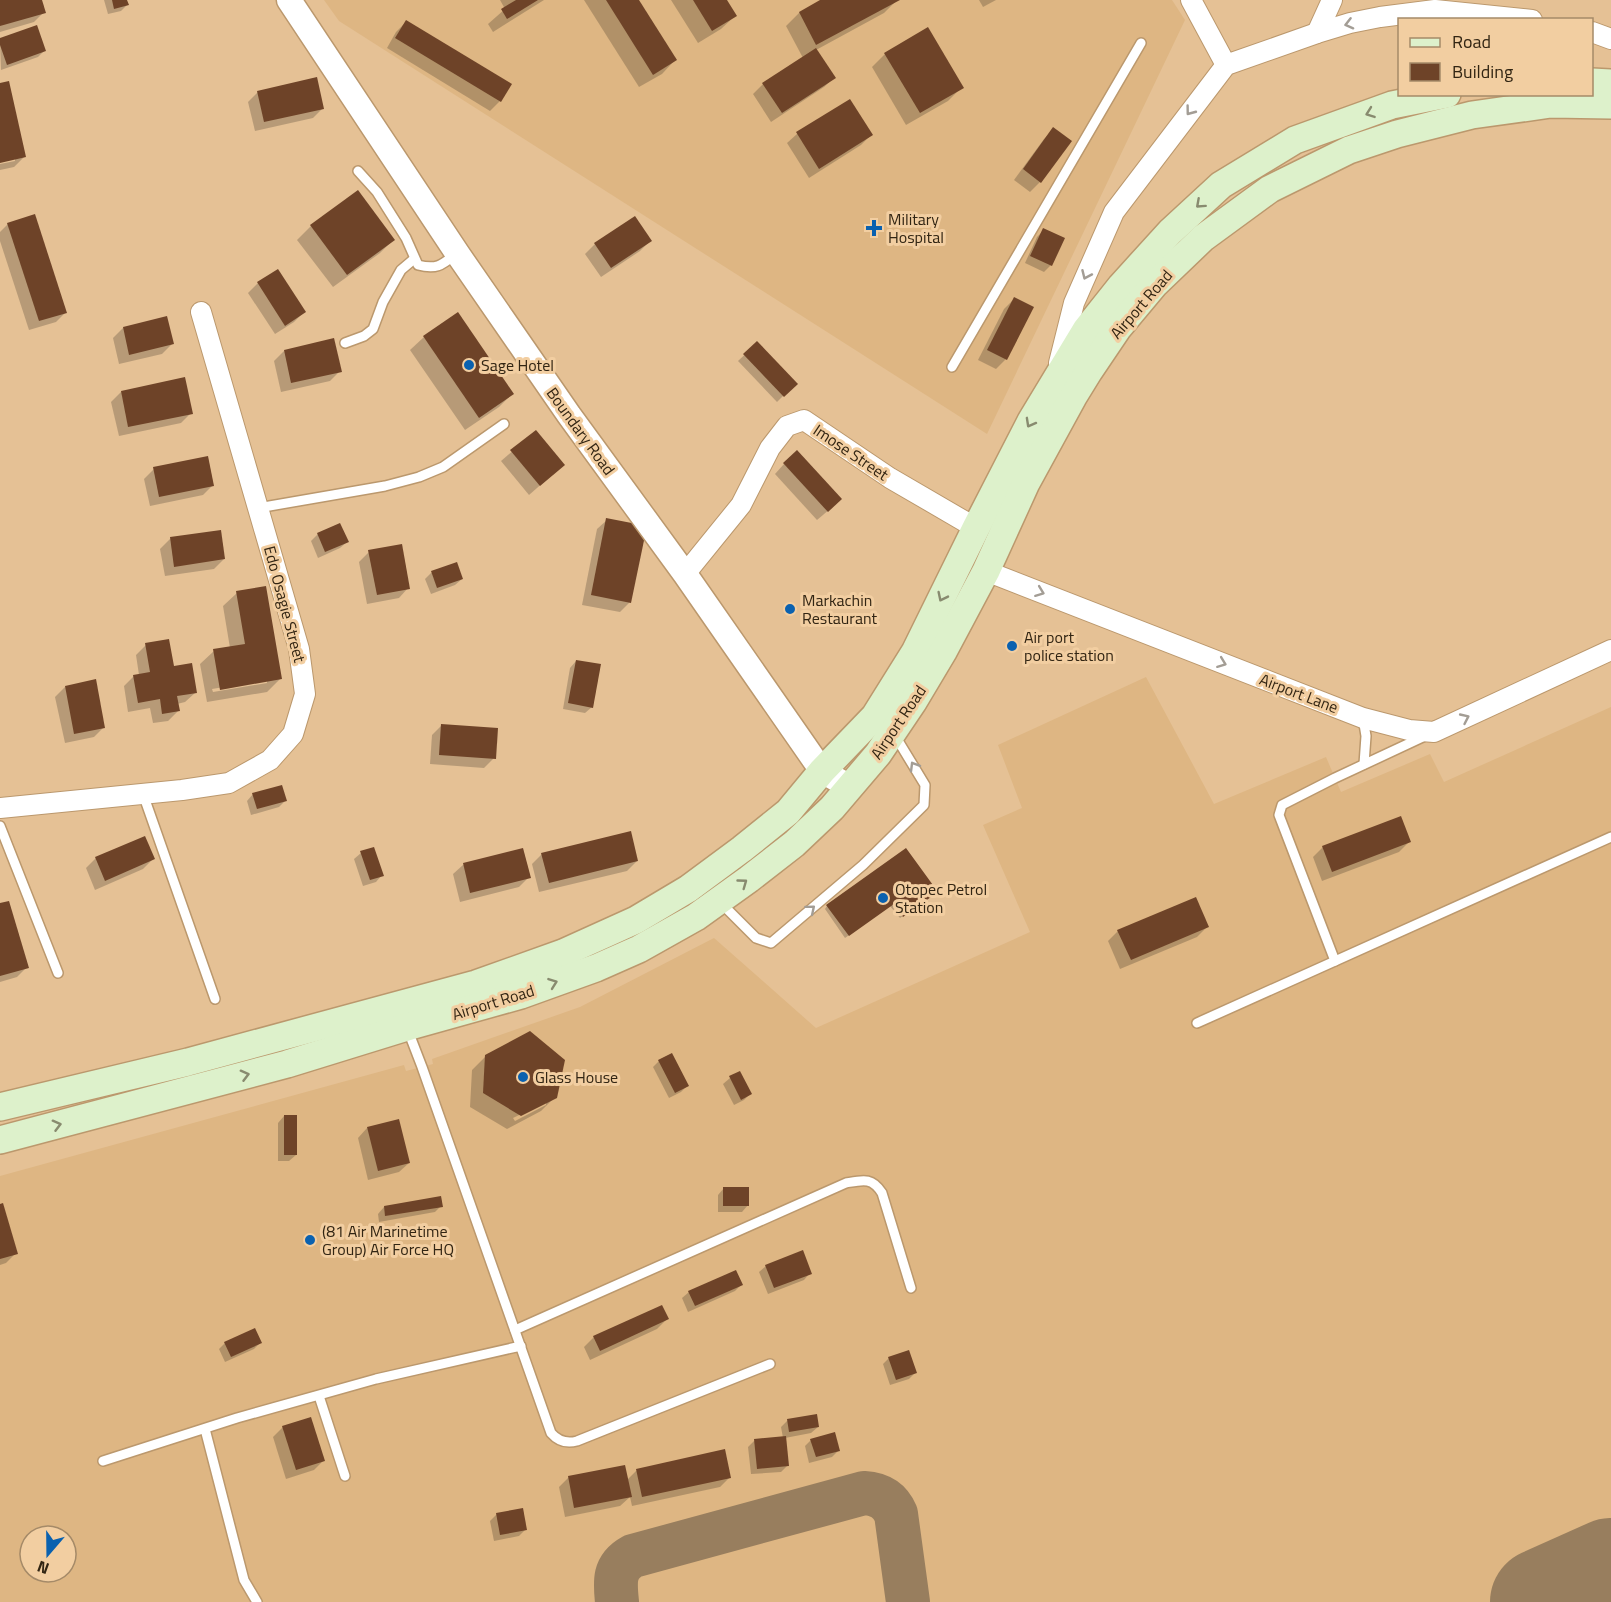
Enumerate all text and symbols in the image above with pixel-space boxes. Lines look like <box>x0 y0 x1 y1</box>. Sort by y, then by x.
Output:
one-way arrow <box>1345 16 1355 29</box>
legend <box>1398 18 1593 96</box>
text: Road <box>1452 28 1491 55</box>
text: Building <box>1452 58 1513 85</box>
one-way arrow <box>1186 105 1197 116</box>
one-way arrow <box>1365 105 1376 118</box>
one-way arrow <box>1197 197 1207 208</box>
place label: Military Hospital <box>888 207 944 249</box>
marker: Military Hospital <box>865 219 883 237</box>
street label: Airport Road <box>1104 264 1178 344</box>
one-way arrow <box>1082 269 1094 280</box>
place label: Sage Hotel <box>481 353 554 377</box>
marker: Sage Hotel <box>462 358 476 372</box>
street label: Boundary Road <box>541 382 621 480</box>
one-way arrow <box>1026 417 1037 428</box>
street label: Imose Street <box>809 418 894 486</box>
street label: Edo Osagie Street <box>258 543 312 665</box>
one-way arrow <box>1034 585 1045 597</box>
place label: Markachin Restaurant <box>802 588 877 630</box>
one-way arrow <box>937 591 949 602</box>
marker: Markachin Restaurant <box>783 602 797 616</box>
place label: Air port police station <box>1024 625 1114 667</box>
marker: Air port police station <box>1005 639 1019 653</box>
one-way arrow <box>1216 656 1227 668</box>
street label: Airport Lane <box>1256 667 1342 719</box>
street label: Airport Road <box>864 680 932 764</box>
one-way arrow <box>1458 713 1469 725</box>
one-way arrow <box>910 762 921 773</box>
place label: Otopec Petrol Station <box>895 877 987 919</box>
one-way arrow <box>736 879 747 890</box>
marker: Otopec Petrol Station <box>876 891 890 905</box>
one-way arrow <box>804 905 815 916</box>
street label: Airport Road <box>449 978 537 1026</box>
one-way arrow <box>547 978 558 991</box>
place label: Glass House <box>535 1065 618 1089</box>
one-way arrow <box>239 1070 250 1082</box>
marker: Glass House <box>516 1070 530 1084</box>
one-way arrow <box>52 1120 62 1133</box>
place label: (81 Air Marinetime Group) Air Force HQ <box>322 1219 454 1261</box>
marker: (81 Air Marinetime Group) Air Force HQ <box>303 1233 317 1247</box>
north arrow <box>18 1524 78 1584</box>
text: N <box>34 1555 52 1581</box>

